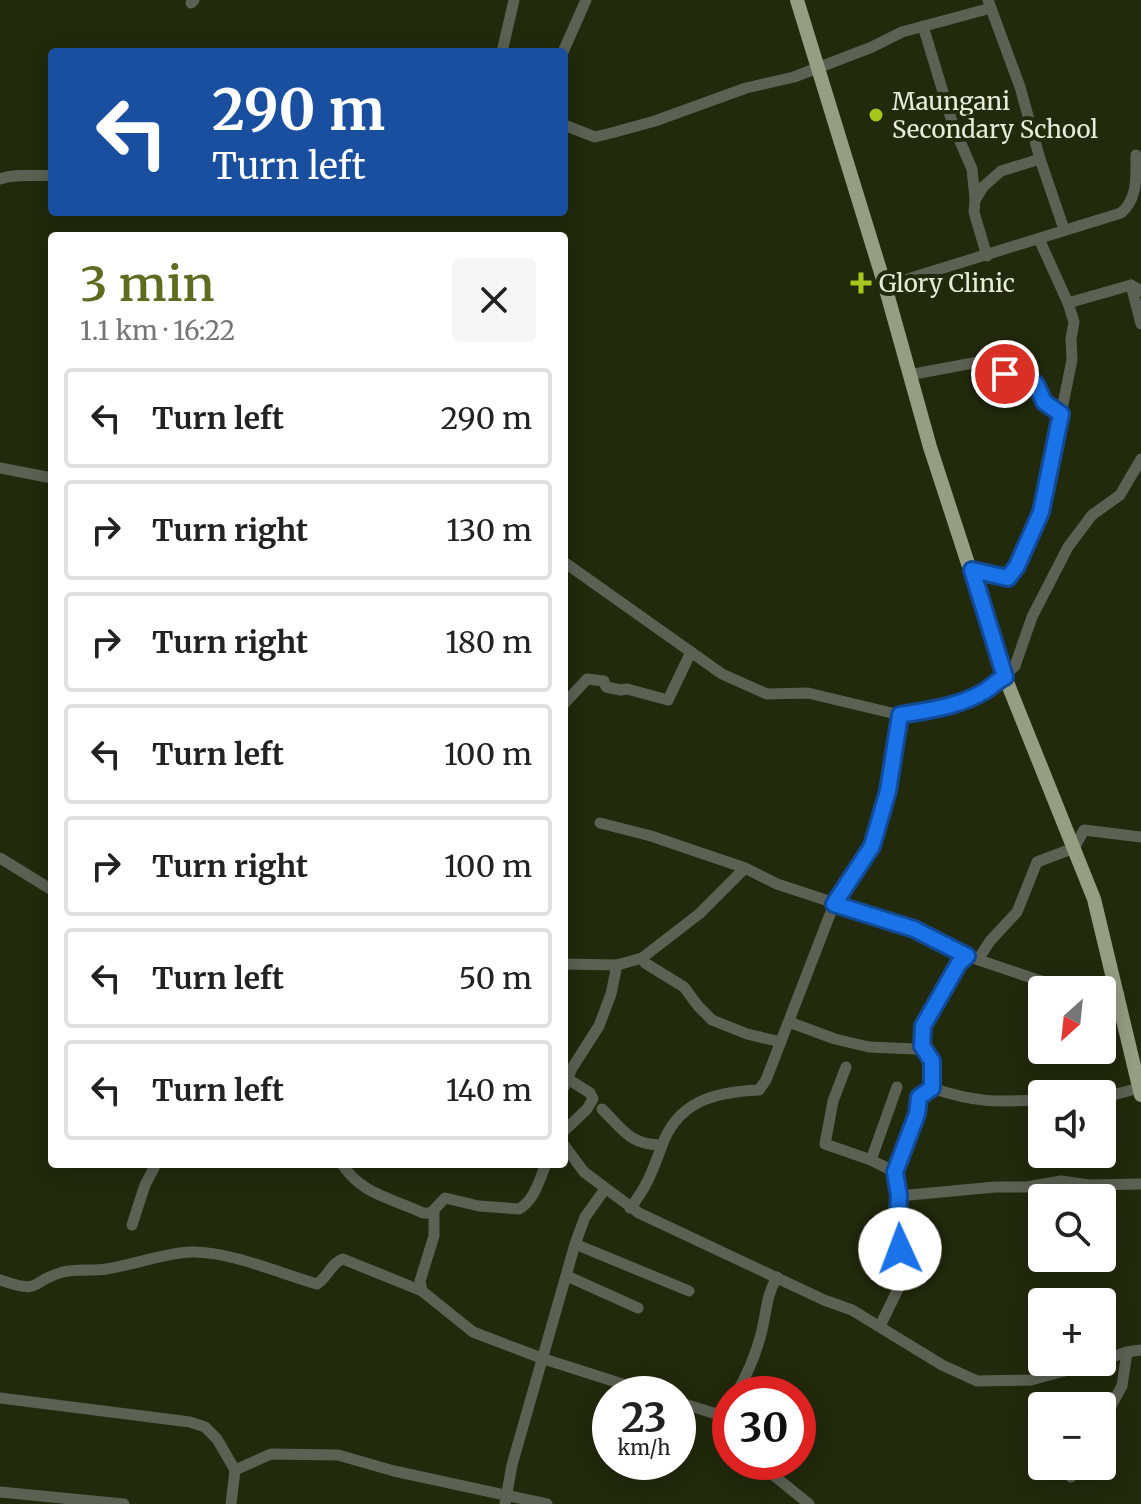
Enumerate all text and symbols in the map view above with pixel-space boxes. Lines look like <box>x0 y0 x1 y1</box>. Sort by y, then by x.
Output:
text: 290 m <box>212 75 385 145</box>
icon: left <box>80 80 184 184</box>
place label: Maungani Secondary School <box>892 86 1098 145</box>
marker: Maungani Secondary School <box>867 106 885 124</box>
text: Turn left <box>212 144 366 189</box>
text: 3 min <box>80 254 215 314</box>
button: close <box>452 258 536 342</box>
place label: Glory Clinic <box>879 268 1015 299</box>
marker: Glory Clinic <box>850 272 872 294</box>
text: 1.1 km · 16:22 <box>80 314 235 347</box>
pin <box>971 340 1039 408</box>
icon: arrive <box>983 352 1027 396</box>
icon: left <box>84 396 128 440</box>
text: Turn left <box>152 399 284 437</box>
text: 290 m <box>441 399 532 437</box>
icon: right <box>84 508 128 552</box>
text: Turn right <box>152 511 308 549</box>
text: 130 m <box>446 511 532 549</box>
icon: right <box>84 620 128 664</box>
text: Turn right <box>152 623 308 661</box>
text: 180 m <box>445 623 532 661</box>
icon: left <box>84 732 128 776</box>
text: Turn left <box>152 735 284 773</box>
text: 100 m <box>444 735 532 773</box>
icon: right <box>84 844 128 888</box>
text: Turn right <box>152 847 308 885</box>
text: 100 m <box>444 847 532 885</box>
icon: left <box>84 956 128 1000</box>
text: Turn left <box>152 959 284 997</box>
text: 50 m <box>459 959 532 997</box>
north arrow <box>1028 976 1116 1064</box>
map controls <box>1028 976 1116 1480</box>
icon: left <box>84 1068 128 1112</box>
text: Turn left <box>152 1071 284 1109</box>
text: 140 m <box>446 1071 532 1109</box>
button: sound <box>1028 1080 1116 1168</box>
button: search <box>1028 1184 1116 1272</box>
position arrow <box>858 1207 942 1291</box>
button: + <box>1028 1288 1116 1376</box>
speed limit sign: 30 <box>712 1376 816 1480</box>
button: − <box>1028 1392 1116 1480</box>
text: 23 <box>621 1393 667 1443</box>
text: km/h <box>618 1435 670 1460</box>

